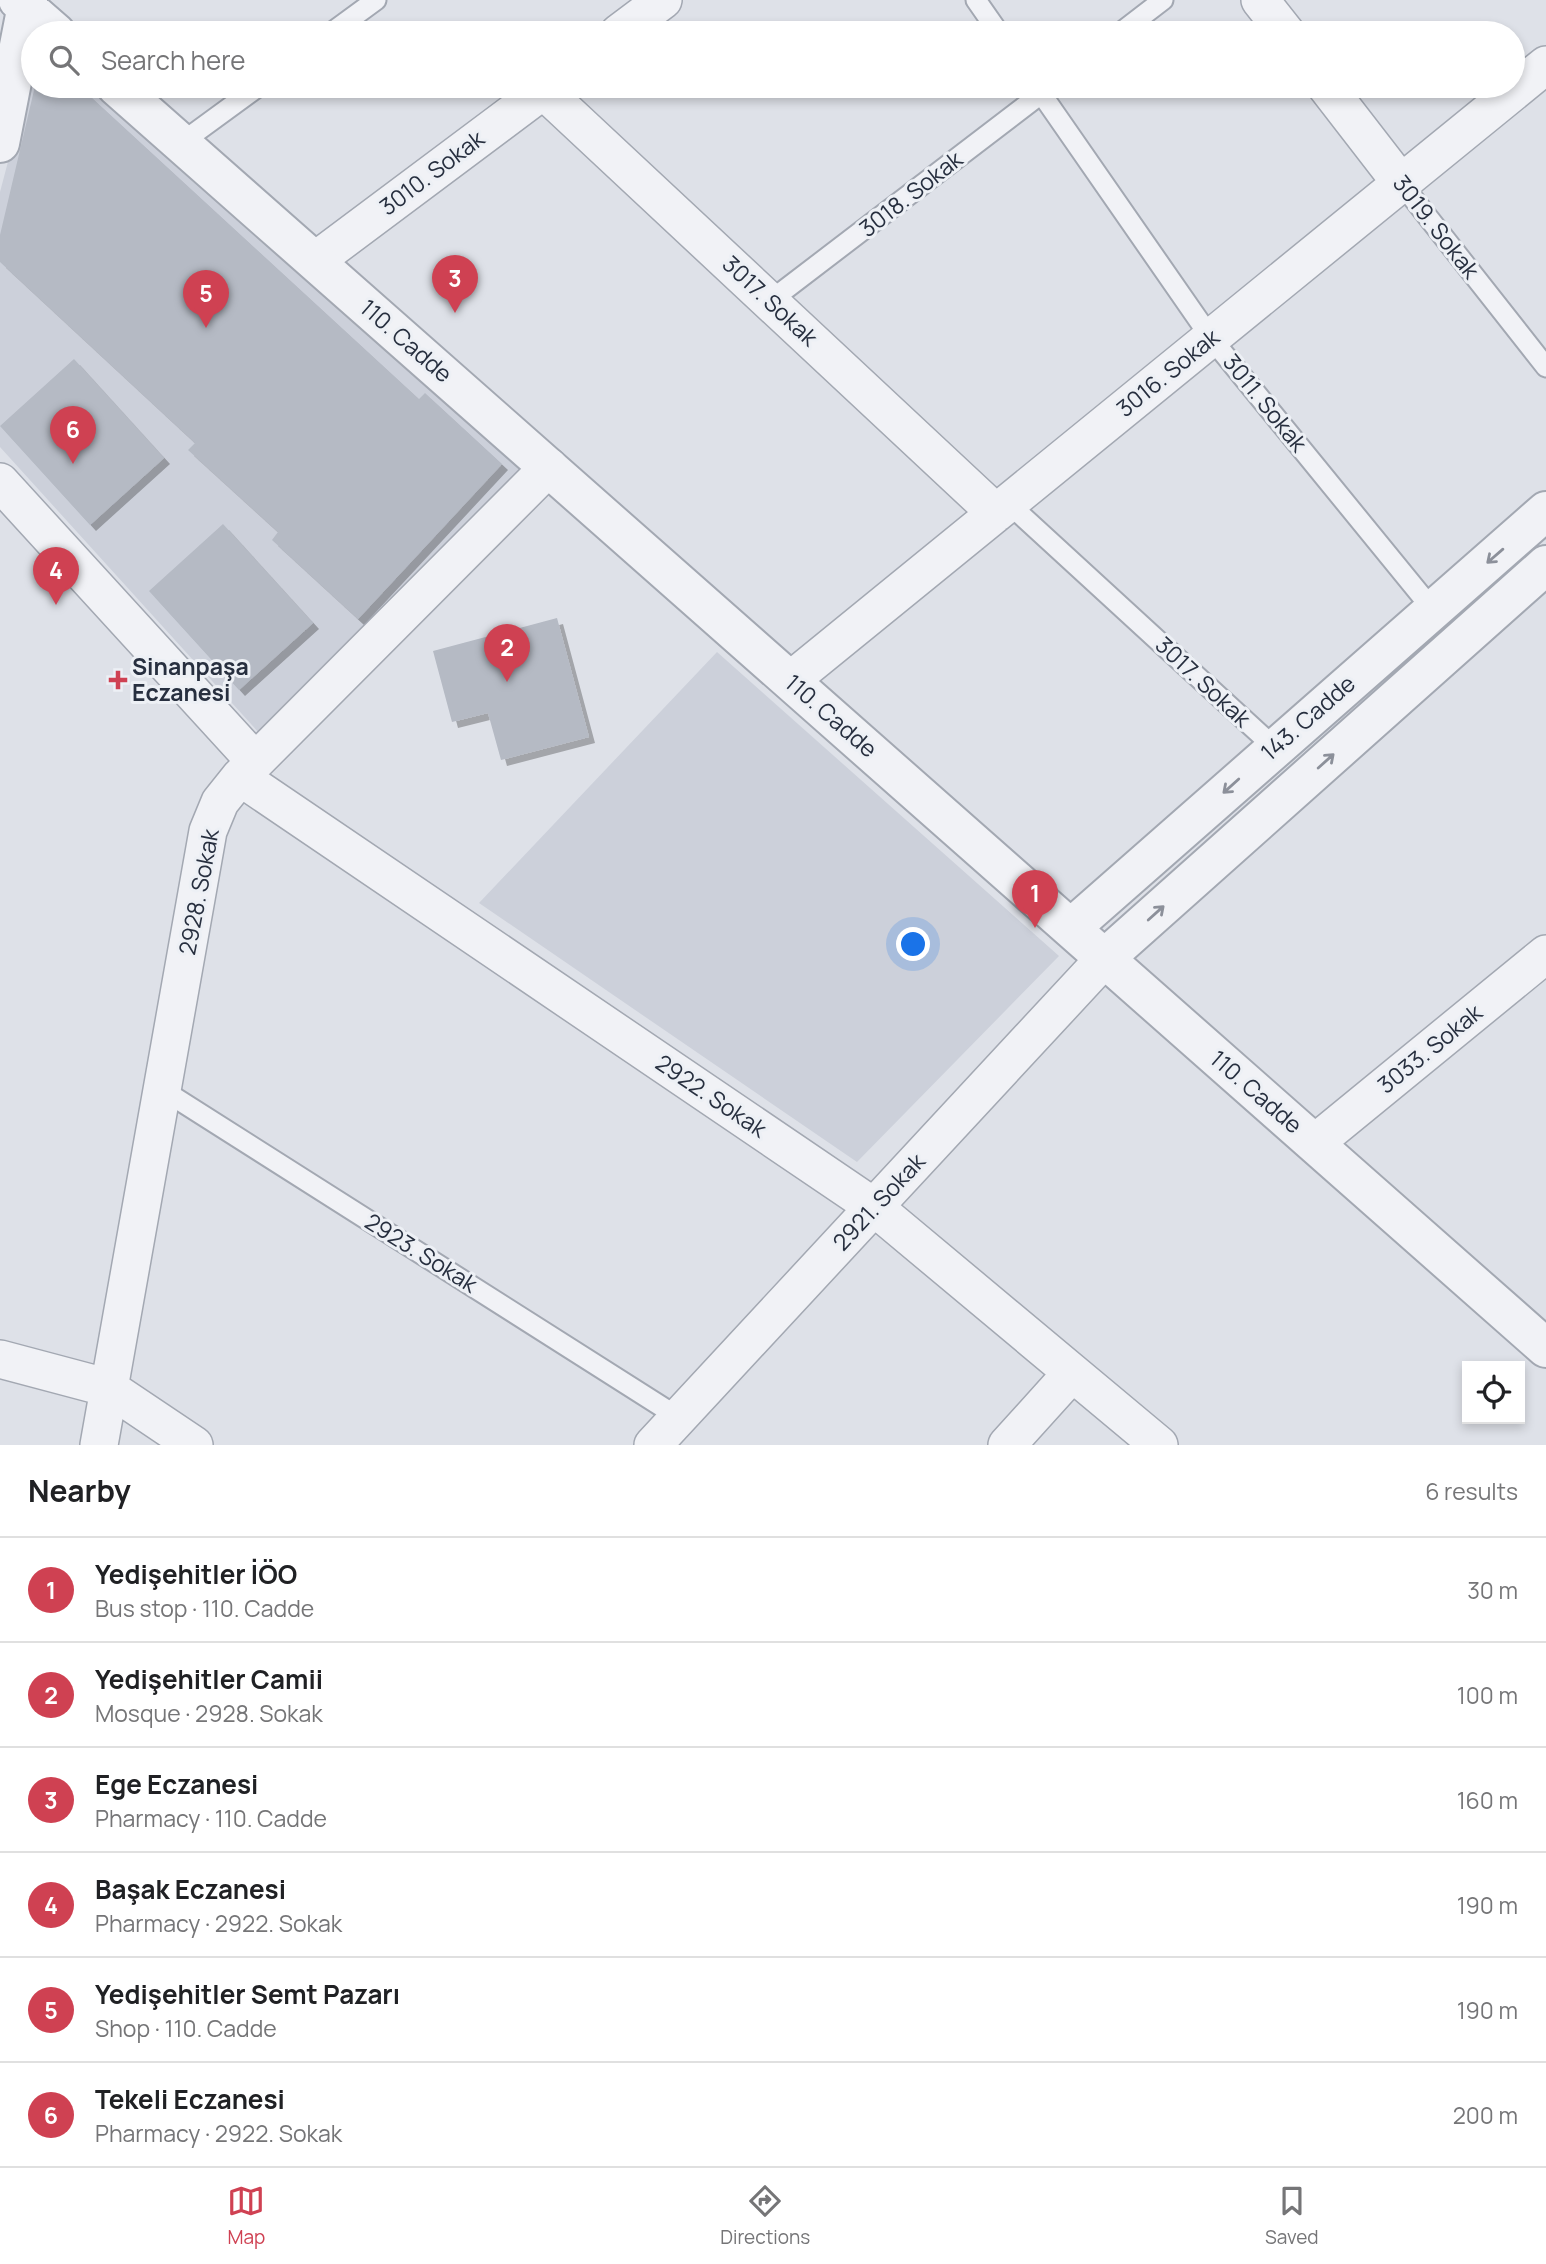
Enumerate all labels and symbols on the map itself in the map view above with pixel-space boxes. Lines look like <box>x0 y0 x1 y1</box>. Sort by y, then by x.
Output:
street label: 3010. Sokak <box>372 122 491 222</box>
street label: 3018. Sokak <box>852 142 969 244</box>
street label: 3019. Sokak <box>1386 168 1488 285</box>
street label: 3017. Sokak <box>716 248 826 353</box>
pin: 3 <box>432 255 478 313</box>
pin: 5 <box>183 270 229 328</box>
street label: 110. Cadde <box>354 291 460 389</box>
street label: 3016. Sokak <box>1109 320 1226 424</box>
street label: 3011. Sokak <box>1216 347 1316 459</box>
pin: 6 <box>50 406 96 464</box>
pin: 4 <box>33 547 79 605</box>
one-way arrow <box>1486 548 1504 564</box>
pin: 2 <box>484 624 530 682</box>
street label: 3017. Sokak <box>1149 629 1259 734</box>
place label: Sinanpaşa Eczanesi <box>132 650 249 708</box>
street label: 110. Cadde <box>779 666 885 764</box>
street label: 143. Cadde <box>1253 667 1361 767</box>
marker: Sinanpaşa Eczanesi <box>110 672 126 688</box>
one-way arrow <box>1317 753 1335 769</box>
one-way arrow <box>1222 778 1240 794</box>
street label: 2928. Sokak <box>170 826 226 958</box>
pin: 1 <box>1012 870 1058 928</box>
one-way arrow <box>1147 905 1165 921</box>
your location <box>896 927 930 961</box>
street label: 3033. Sokak <box>1370 996 1489 1100</box>
street label: 110. Cadde <box>1204 1042 1310 1140</box>
street label: 2922. Sokak <box>650 1046 774 1144</box>
street label: 2921. Sokak <box>825 1145 932 1257</box>
street label: 2923. Sokak <box>359 1205 484 1300</box>

